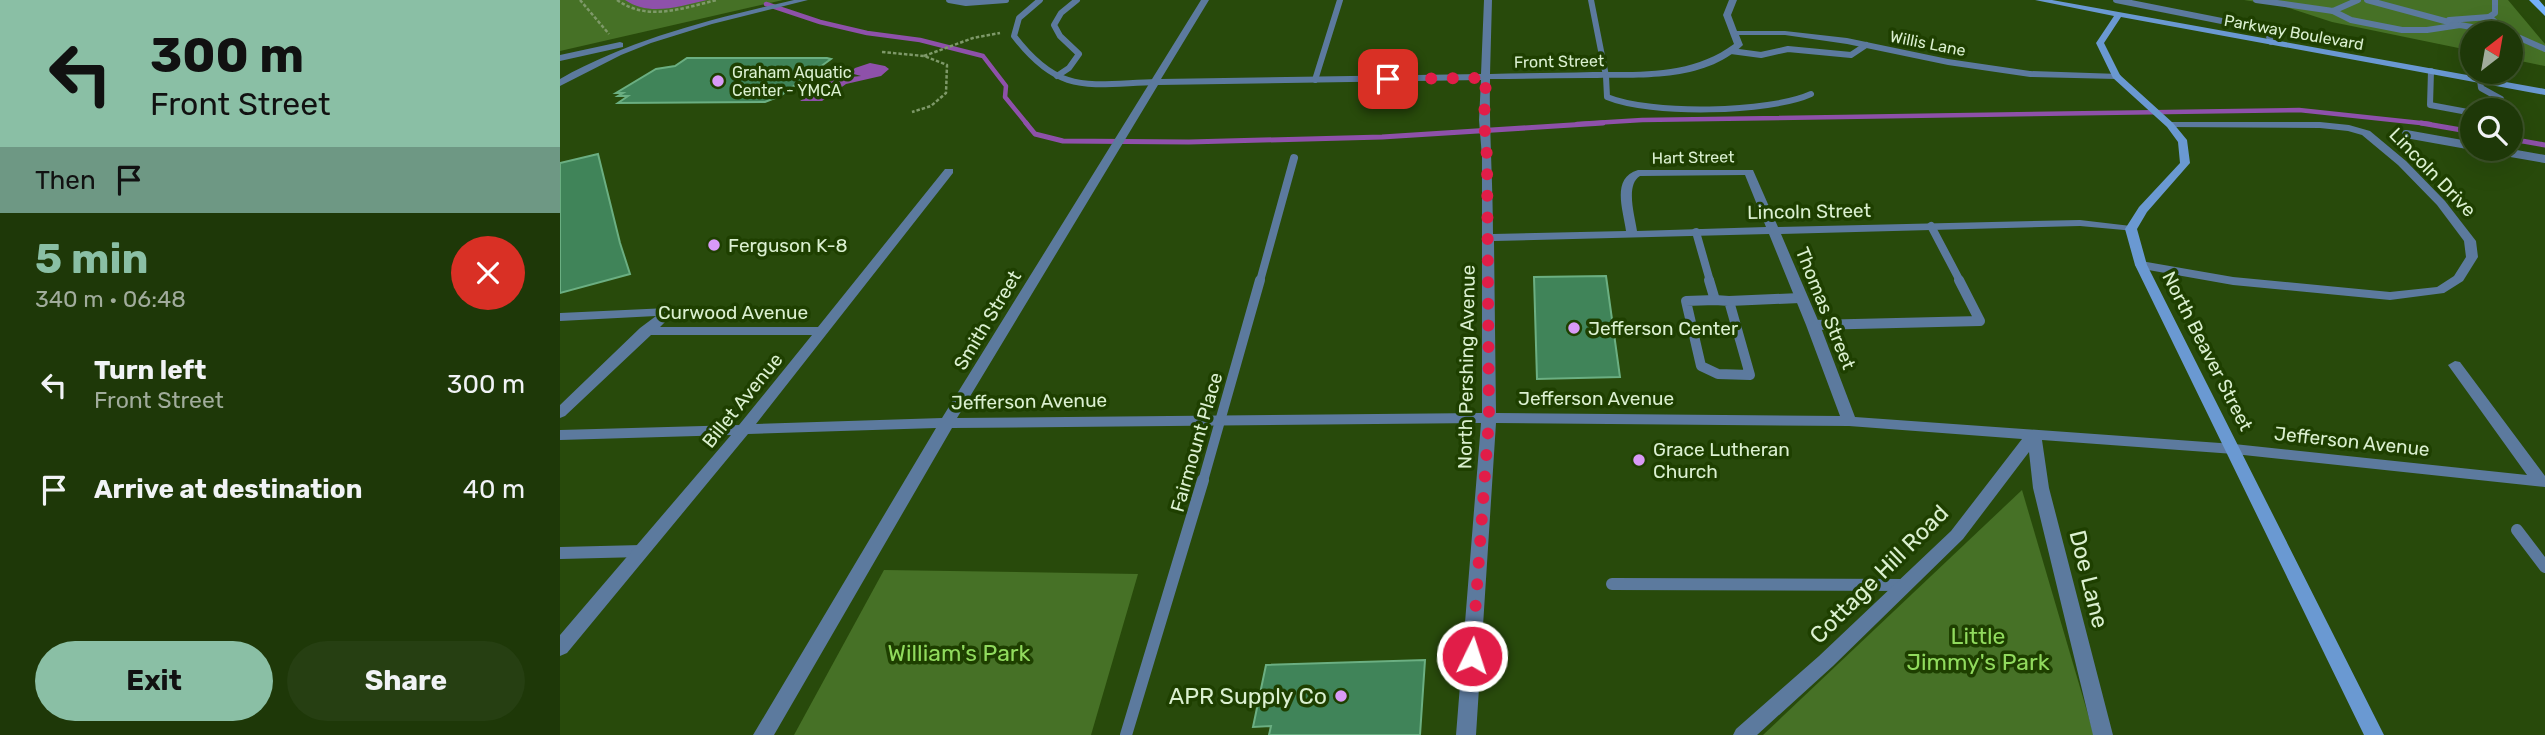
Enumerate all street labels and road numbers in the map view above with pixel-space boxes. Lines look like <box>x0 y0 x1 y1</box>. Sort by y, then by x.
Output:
street label: Parkway Boulevard <box>2222 11 2365 54</box>
street label: Willis Lane <box>1888 27 1968 60</box>
street label: Front Street <box>1514 51 1604 72</box>
street label: Lincoln Drive <box>2385 123 2481 222</box>
street label: Hart Street <box>1651 147 1735 168</box>
street label: Lincoln Street <box>1747 199 1872 224</box>
street label: Thomas Street <box>1791 244 1861 373</box>
street label: North Pershing Avenue <box>1453 265 1480 469</box>
street label: Smith Street <box>949 266 1026 374</box>
street label: North Beaver Street <box>2157 268 2258 435</box>
street label: Curwood Avenue <box>658 301 808 324</box>
street label: Billet Avenue <box>697 348 788 452</box>
street label: Fairmount Place <box>1166 370 1227 515</box>
street label: Jefferson Avenue <box>1518 387 1674 410</box>
street label: Jefferson Avenue <box>951 389 1107 414</box>
street label: Jefferson Avenue <box>2273 422 2431 461</box>
street label: Cottage Hill Road <box>1804 499 1954 649</box>
street label: Doe Lane <box>2063 527 2115 631</box>

